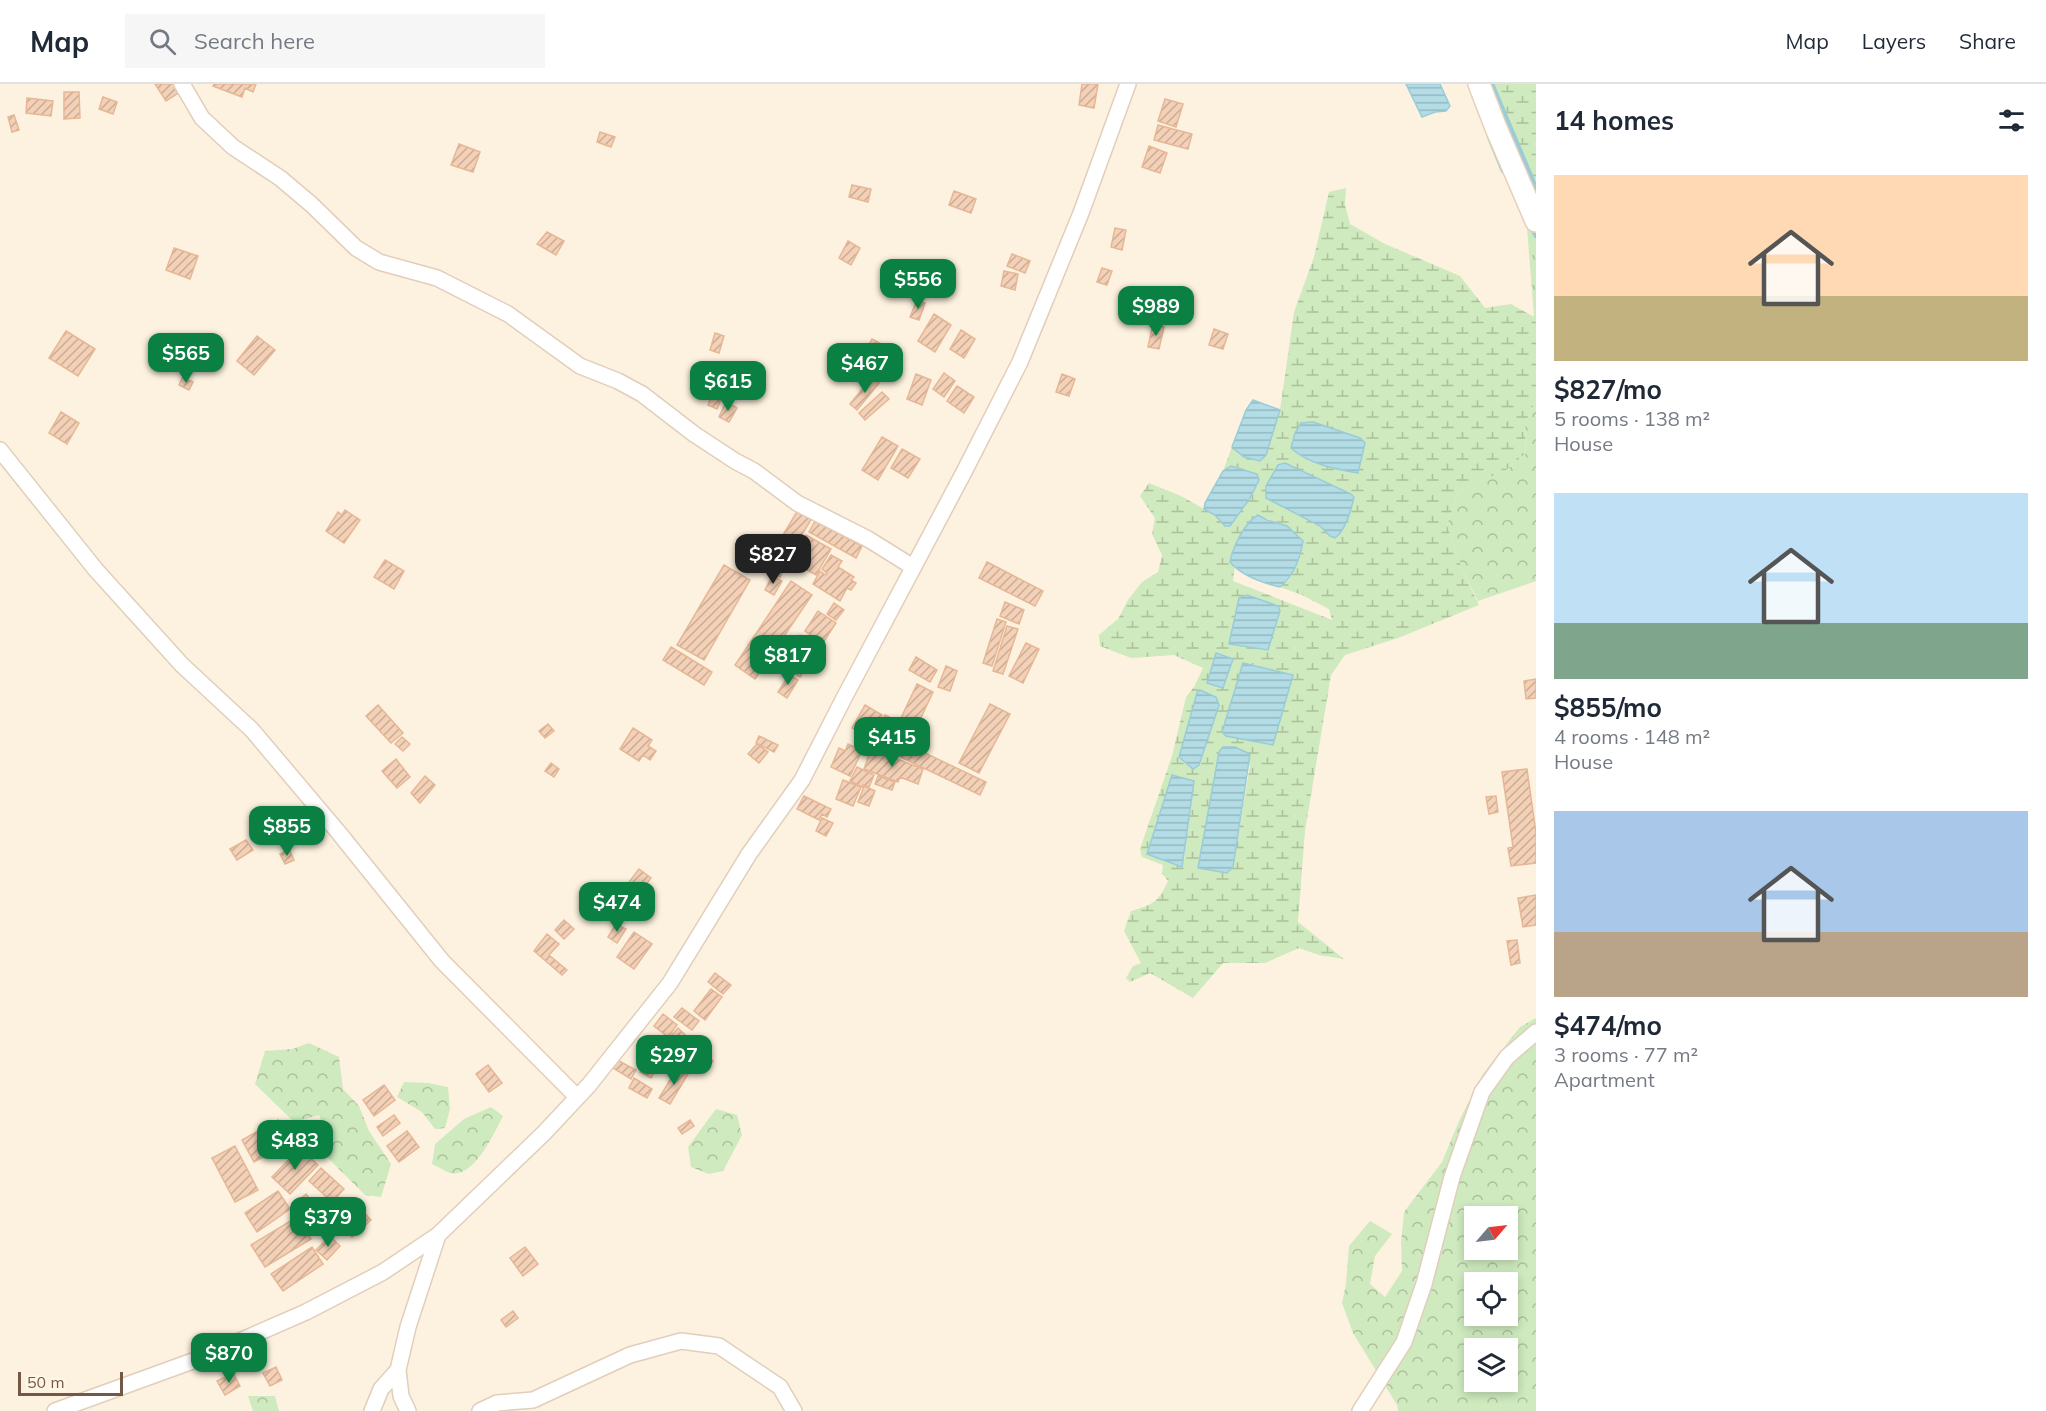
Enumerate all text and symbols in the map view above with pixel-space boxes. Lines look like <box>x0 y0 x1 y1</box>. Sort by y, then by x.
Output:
search box <box>125 14 545 68</box>
text: Map <box>30 24 89 59</box>
icon: search <box>146 25 179 58</box>
text: Search here <box>194 27 315 55</box>
text: Map <box>1786 28 1829 54</box>
text: Layers <box>1862 28 1926 54</box>
text: Share <box>1959 28 2016 54</box>
text: 14 homes <box>1554 104 1674 137</box>
icon: filters <box>1995 104 2028 137</box>
icon: home <box>1737 214 1845 322</box>
pin: $556 <box>882 259 954 310</box>
text: $556 <box>894 266 942 291</box>
pin: $989 <box>1120 286 1192 337</box>
text: $989 <box>1132 293 1180 318</box>
pin: $565 <box>150 333 222 384</box>
text: $565 <box>162 340 210 365</box>
pin: $467 <box>829 343 901 394</box>
text: $467 <box>841 350 889 375</box>
pin: $615 <box>692 361 764 412</box>
text: $615 <box>704 368 752 393</box>
text: $827/mo <box>1554 373 1662 406</box>
text: 5 rooms · 138 m² <box>1554 406 1710 431</box>
text: House <box>1554 431 1613 456</box>
icon: home <box>1737 532 1845 640</box>
pin: $827 <box>737 534 809 585</box>
text: $827 <box>749 541 797 566</box>
pin: $817 <box>752 635 824 686</box>
text: $817 <box>764 642 812 667</box>
text: $855/mo <box>1554 691 1662 724</box>
pin: $415 <box>856 717 928 768</box>
text: $415 <box>868 724 916 749</box>
text: 4 rooms · 148 m² <box>1554 724 1710 749</box>
text: House <box>1554 749 1613 774</box>
pin: $855 <box>251 806 323 857</box>
text: $855 <box>263 813 311 838</box>
icon: home <box>1737 850 1845 958</box>
pin: $474 <box>581 882 653 933</box>
text: $474 <box>593 889 641 914</box>
text: $474/mo <box>1554 1009 1662 1042</box>
pin: $297 <box>638 1035 710 1086</box>
text: $297 <box>650 1042 698 1067</box>
text: 3 rooms · 77 m² <box>1554 1042 1698 1067</box>
text: Apartment <box>1554 1067 1655 1092</box>
pin: $483 <box>259 1120 331 1171</box>
text: $483 <box>271 1127 319 1152</box>
pin: $379 <box>292 1197 364 1248</box>
text: $379 <box>304 1204 352 1229</box>
north arrow <box>1464 1206 1518 1260</box>
map controls <box>1464 1206 1518 1392</box>
button: locate <box>1464 1272 1518 1326</box>
pin: $870 <box>193 1333 265 1384</box>
button: layers <box>1464 1338 1518 1392</box>
text: $870 <box>205 1340 253 1365</box>
scale bar <box>18 1369 123 1396</box>
text: 50 m <box>27 1372 64 1392</box>

